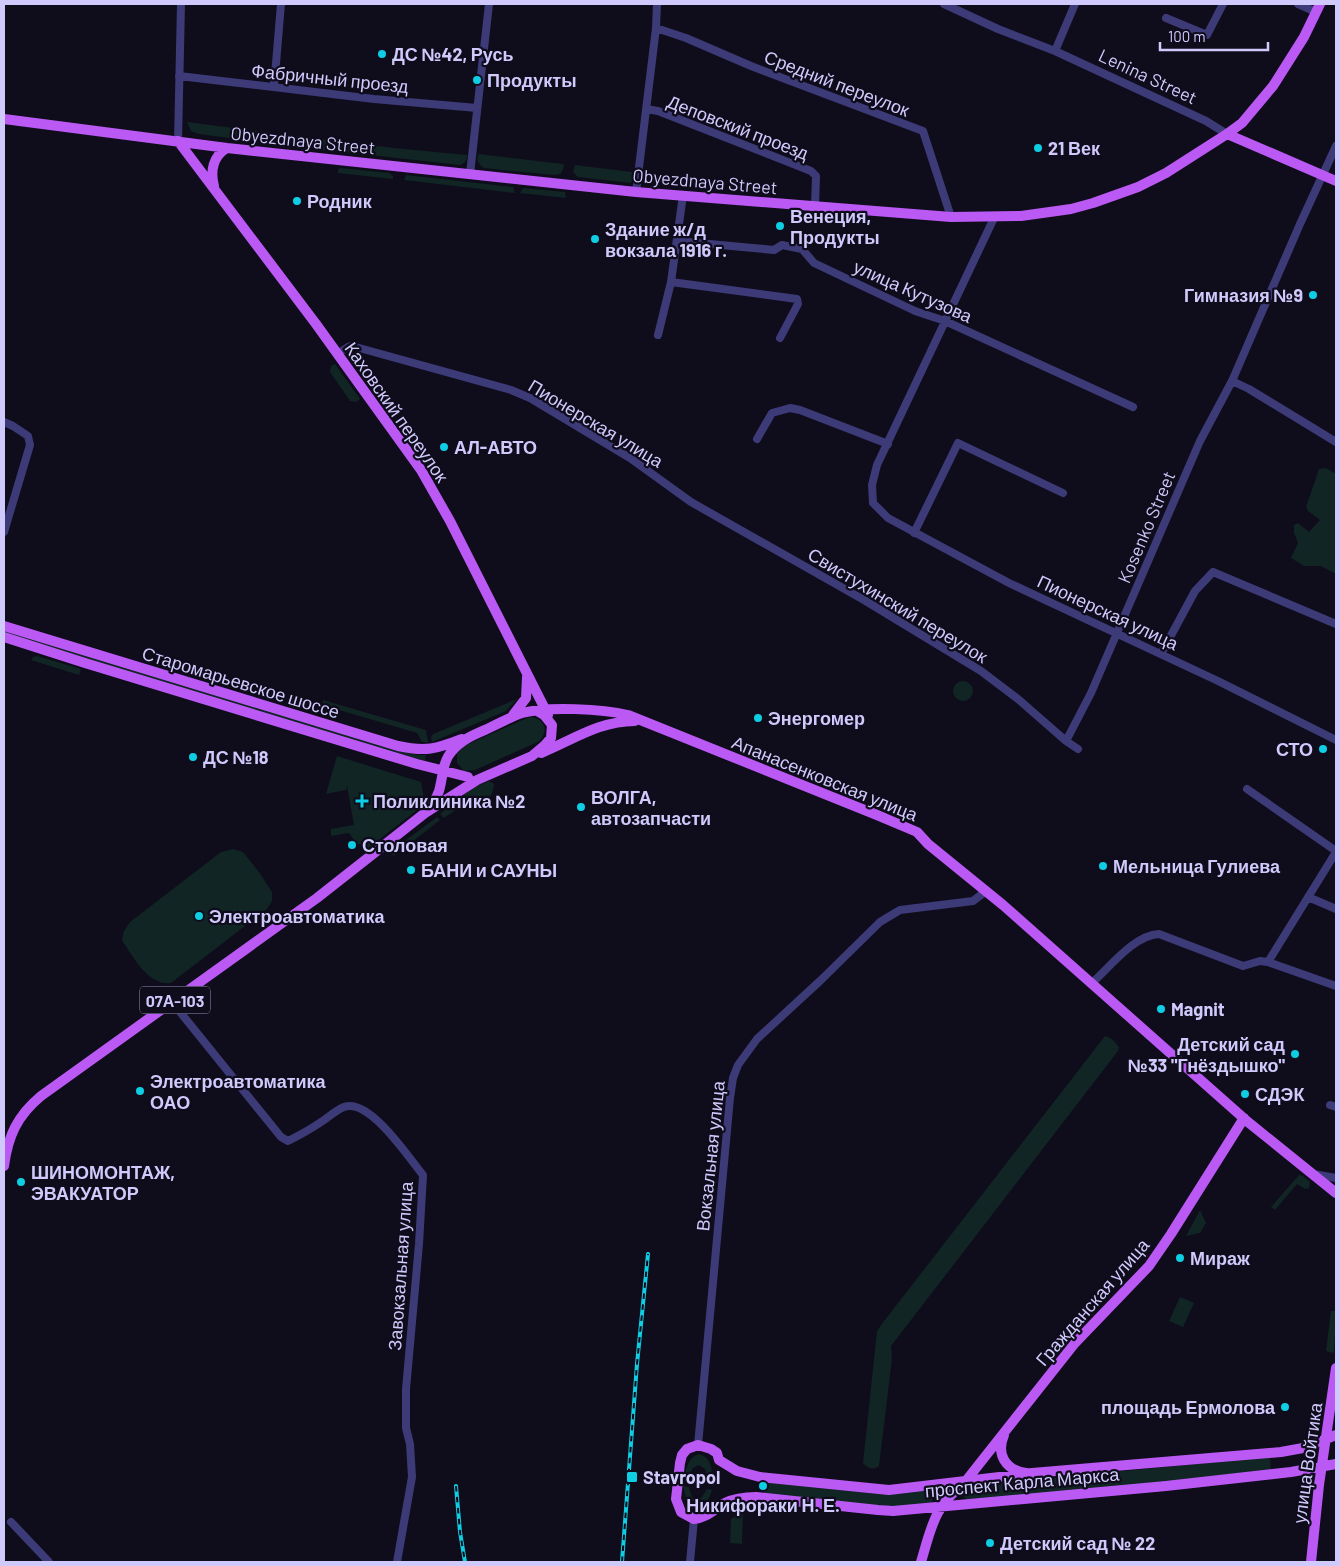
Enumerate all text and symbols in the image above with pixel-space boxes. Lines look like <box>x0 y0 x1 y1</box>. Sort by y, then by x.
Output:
scale bar <box>1160 20 1268 52</box>
text: 100 m <box>1168 27 1206 45</box>
place label: ДС №42, Русь <box>392 43 513 65</box>
street label: Lenina Street <box>1095 44 1201 108</box>
street label: Средний переулок <box>761 45 913 121</box>
marker: ДС №42, Русь <box>376 48 388 60</box>
street label: Фабричный проезд <box>250 59 410 97</box>
place label: Продукты <box>487 69 577 91</box>
marker: Продукты <box>471 74 483 86</box>
street label: Деповский проезд <box>664 90 812 164</box>
street label: Obyezdnaya Street <box>230 121 376 159</box>
place label: 21 Век <box>1048 137 1101 159</box>
marker: 21 Век <box>1032 142 1044 154</box>
street label: Obyezdnaya Street <box>632 164 778 198</box>
place label: Родник <box>307 190 373 212</box>
marker: Родник <box>291 195 303 207</box>
place label: Венеция, Продукты <box>790 205 880 248</box>
place label: Здание ж/д вокзала 1916 г. <box>605 218 727 261</box>
marker: Венеция, Продукты <box>774 220 786 232</box>
marker: Здание ж/д вокзала 1916 г. <box>589 233 601 245</box>
street label: улица Кутузова <box>850 255 977 327</box>
place label: Гимназия №9 <box>1184 284 1303 306</box>
marker: Гимназия №9 <box>1307 289 1319 301</box>
street label: Каховский переулок <box>340 338 454 486</box>
street label: Пионерская улица <box>525 374 668 472</box>
place label: АЛ-АВТО <box>454 436 537 458</box>
marker: АЛ-АВТО <box>438 441 450 453</box>
street label: Kosenko Street <box>1112 468 1180 586</box>
street label: Свистухинский переулок <box>804 543 992 667</box>
street label: Пионерская улица <box>1034 570 1183 655</box>
street label: Старомарьевское шоссе <box>140 641 342 723</box>
place label: Энергомер <box>768 707 865 729</box>
marker: Энергомер <box>752 712 764 724</box>
street label: Апанасенковская улица <box>729 731 922 826</box>
place label: СТО <box>1276 738 1313 760</box>
marker: СТО <box>1317 743 1329 755</box>
place label: ДС №18 <box>203 746 269 768</box>
marker: ДС №18 <box>187 751 199 763</box>
place label: ВОЛГА, автозапчасти <box>591 786 711 829</box>
place label: Поликлиника №2 <box>373 790 525 812</box>
marker: Поликлиника №2 <box>355 794 369 808</box>
marker: ВОЛГА, автозапчасти <box>575 801 587 813</box>
place label: Столовая <box>362 834 448 856</box>
marker: Столовая <box>346 839 358 851</box>
place label: Мельница Гулиева <box>1113 855 1281 877</box>
place label: БАНИ и САУНЫ <box>421 859 557 881</box>
marker: Мельница Гулиева <box>1097 860 1109 872</box>
marker: БАНИ и САУНЫ <box>405 864 417 876</box>
place label: Электроавтоматика <box>209 905 386 927</box>
marker: Электроавтоматика <box>193 910 205 922</box>
road number: 07А-103 <box>140 986 210 1014</box>
place label: Magnit <box>1171 998 1225 1020</box>
marker: Magnit <box>1155 1003 1167 1015</box>
place label: Детский сад №33 "Гнёздышко" <box>1128 1033 1286 1076</box>
marker: Детский сад №33 "Гнёздышко" <box>1289 1048 1301 1060</box>
place label: Электроавтоматика ОАО <box>150 1070 327 1113</box>
street label: Вокзальная улица <box>691 1079 729 1232</box>
place label: СДЭК <box>1255 1083 1305 1105</box>
marker: Электроавтоматика ОАО <box>134 1085 146 1097</box>
marker: СДЭК <box>1239 1088 1251 1100</box>
place label: ШИНОМОНТАЖ, ЭВАКУАТОР <box>31 1161 175 1204</box>
marker: ШИНОМОНТАЖ, ЭВАКУАТОР <box>15 1176 27 1188</box>
street label: Завокзальная улица <box>383 1180 417 1351</box>
street label: Гражданская улица <box>1031 1233 1154 1370</box>
place label: Мираж <box>1190 1247 1250 1269</box>
marker: Мираж <box>1174 1252 1186 1264</box>
place label: площадь Ермолова <box>1101 1396 1276 1418</box>
street label: улица Войтика <box>1288 1400 1327 1525</box>
marker: площадь Ермолова <box>1279 1401 1291 1413</box>
street label: проспект Карла Маркса <box>924 1462 1121 1501</box>
place label: Stavropol <box>643 1466 720 1488</box>
marker: Stavropol <box>625 1470 639 1484</box>
marker: Никифораки Н. Е. <box>757 1480 769 1492</box>
place label: Никифораки Н. Е. <box>686 1494 840 1516</box>
place label: Детский сад № 22 <box>1000 1532 1155 1554</box>
marker: Детский сад № 22 <box>984 1537 996 1549</box>

